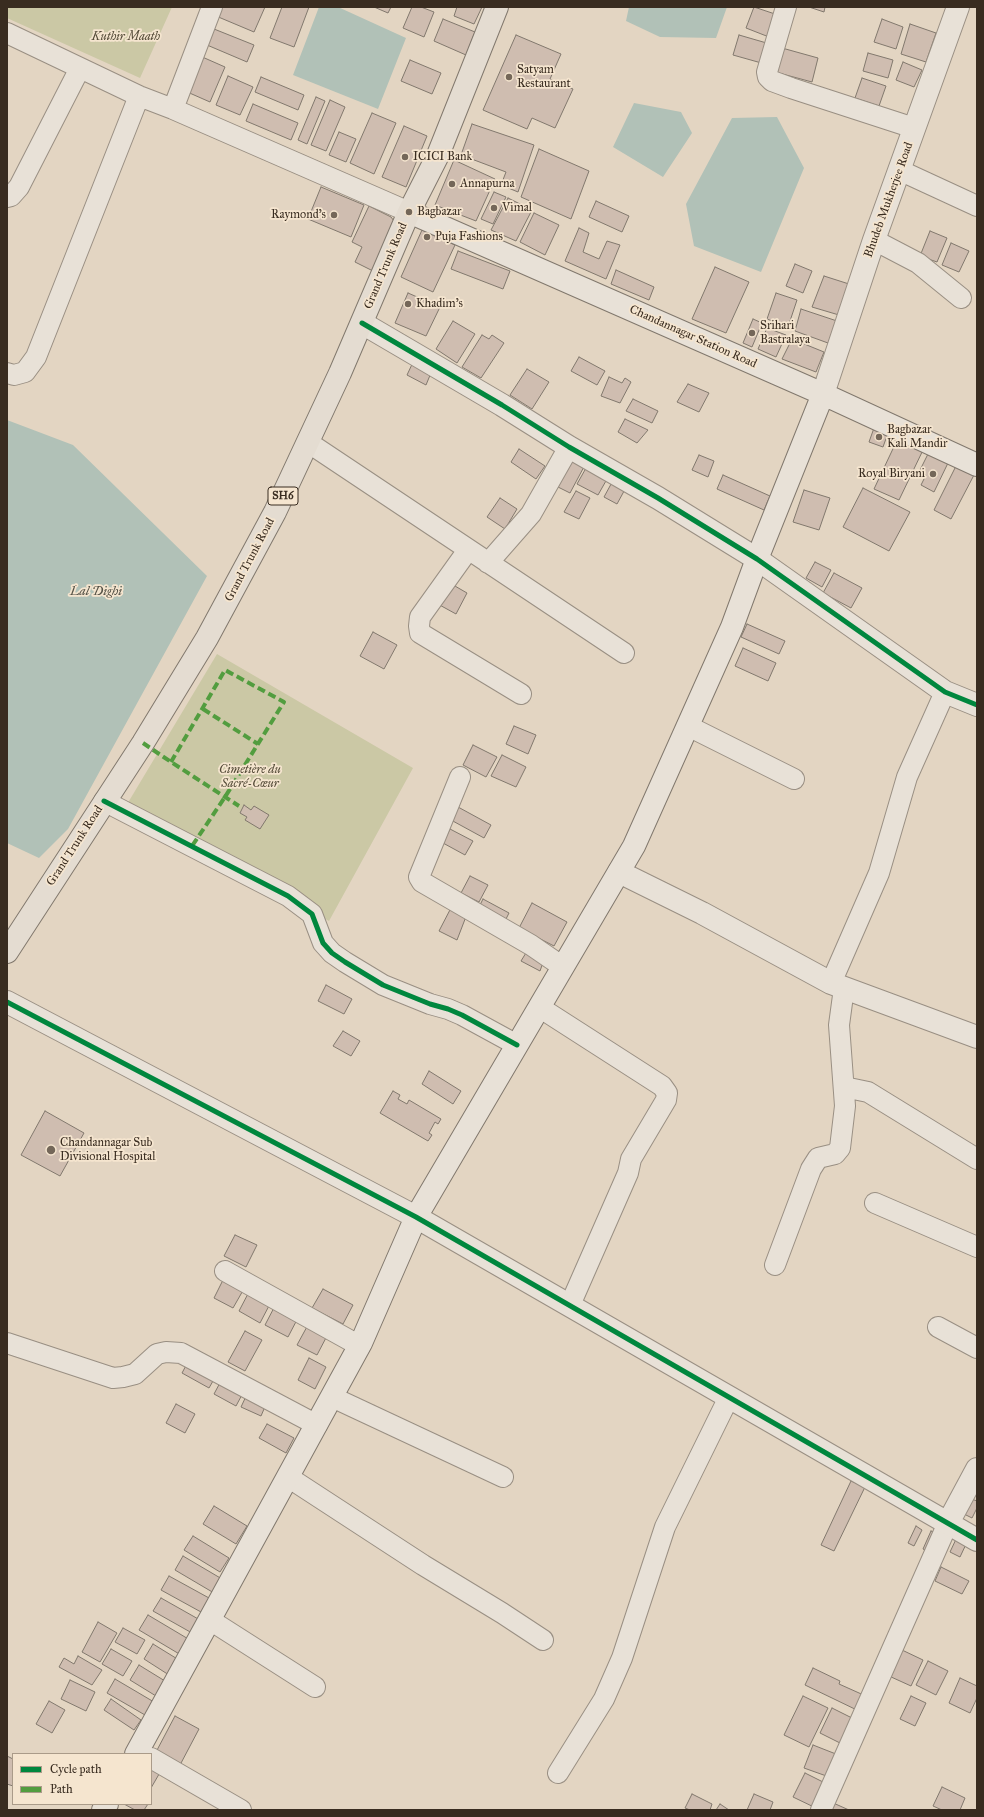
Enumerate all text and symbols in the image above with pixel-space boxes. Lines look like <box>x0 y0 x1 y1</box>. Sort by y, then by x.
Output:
park label: Kuthir Maath <box>92 30 160 44</box>
place label: Satyam Restaurant <box>517 63 571 91</box>
marker: Satyam Restaurant <box>504 72 514 82</box>
street label: Bhudeb Mukherjee Road <box>861 140 917 260</box>
place label: ICICI Bank <box>413 150 472 164</box>
marker: ICICI Bank <box>400 152 410 162</box>
place label: Annapurna <box>460 177 515 191</box>
marker: Annapurna <box>447 179 457 189</box>
place label: Vimal <box>502 201 532 215</box>
marker: Vimal <box>489 203 499 213</box>
place label: Bagbazar <box>417 205 462 219</box>
marker: Bagbazar <box>404 207 414 217</box>
place label: Raymond's <box>271 208 326 222</box>
marker: Raymond's <box>329 210 339 220</box>
street label: Grand Trunk Road <box>361 221 411 311</box>
place label: Puja Fashions <box>435 230 503 244</box>
marker: Puja Fashions <box>422 232 432 242</box>
place label: Khadim's <box>416 297 463 311</box>
marker: Khadim's <box>403 299 413 309</box>
street label: Chandannagar Station Road <box>627 302 759 372</box>
place label: Srihari Bastralaya <box>760 319 810 347</box>
marker: Srihari Bastralaya <box>747 328 757 338</box>
place label: Bagbazar Kali Mandir <box>887 423 947 451</box>
marker: Bagbazar Kali Mandir <box>874 432 884 442</box>
place label: Royal Biryani <box>858 467 925 481</box>
marker: Royal Biryani <box>928 469 938 479</box>
road number: SH6 <box>268 487 298 505</box>
street label: Grand Trunk Road <box>222 516 278 604</box>
water label: Lal Dighi <box>70 584 122 600</box>
park label: Cimetière du Sacré-Cœur <box>219 763 281 791</box>
street label: Grand Trunk Road <box>44 803 106 889</box>
place label: Chandannagar Sub Divisional Hospital <box>60 1136 155 1164</box>
marker: Chandannagar Sub Divisional Hospital <box>45 1144 57 1156</box>
legend <box>12 1753 152 1805</box>
text: Cycle path <box>50 1762 102 1776</box>
text: Path <box>50 1782 73 1796</box>

